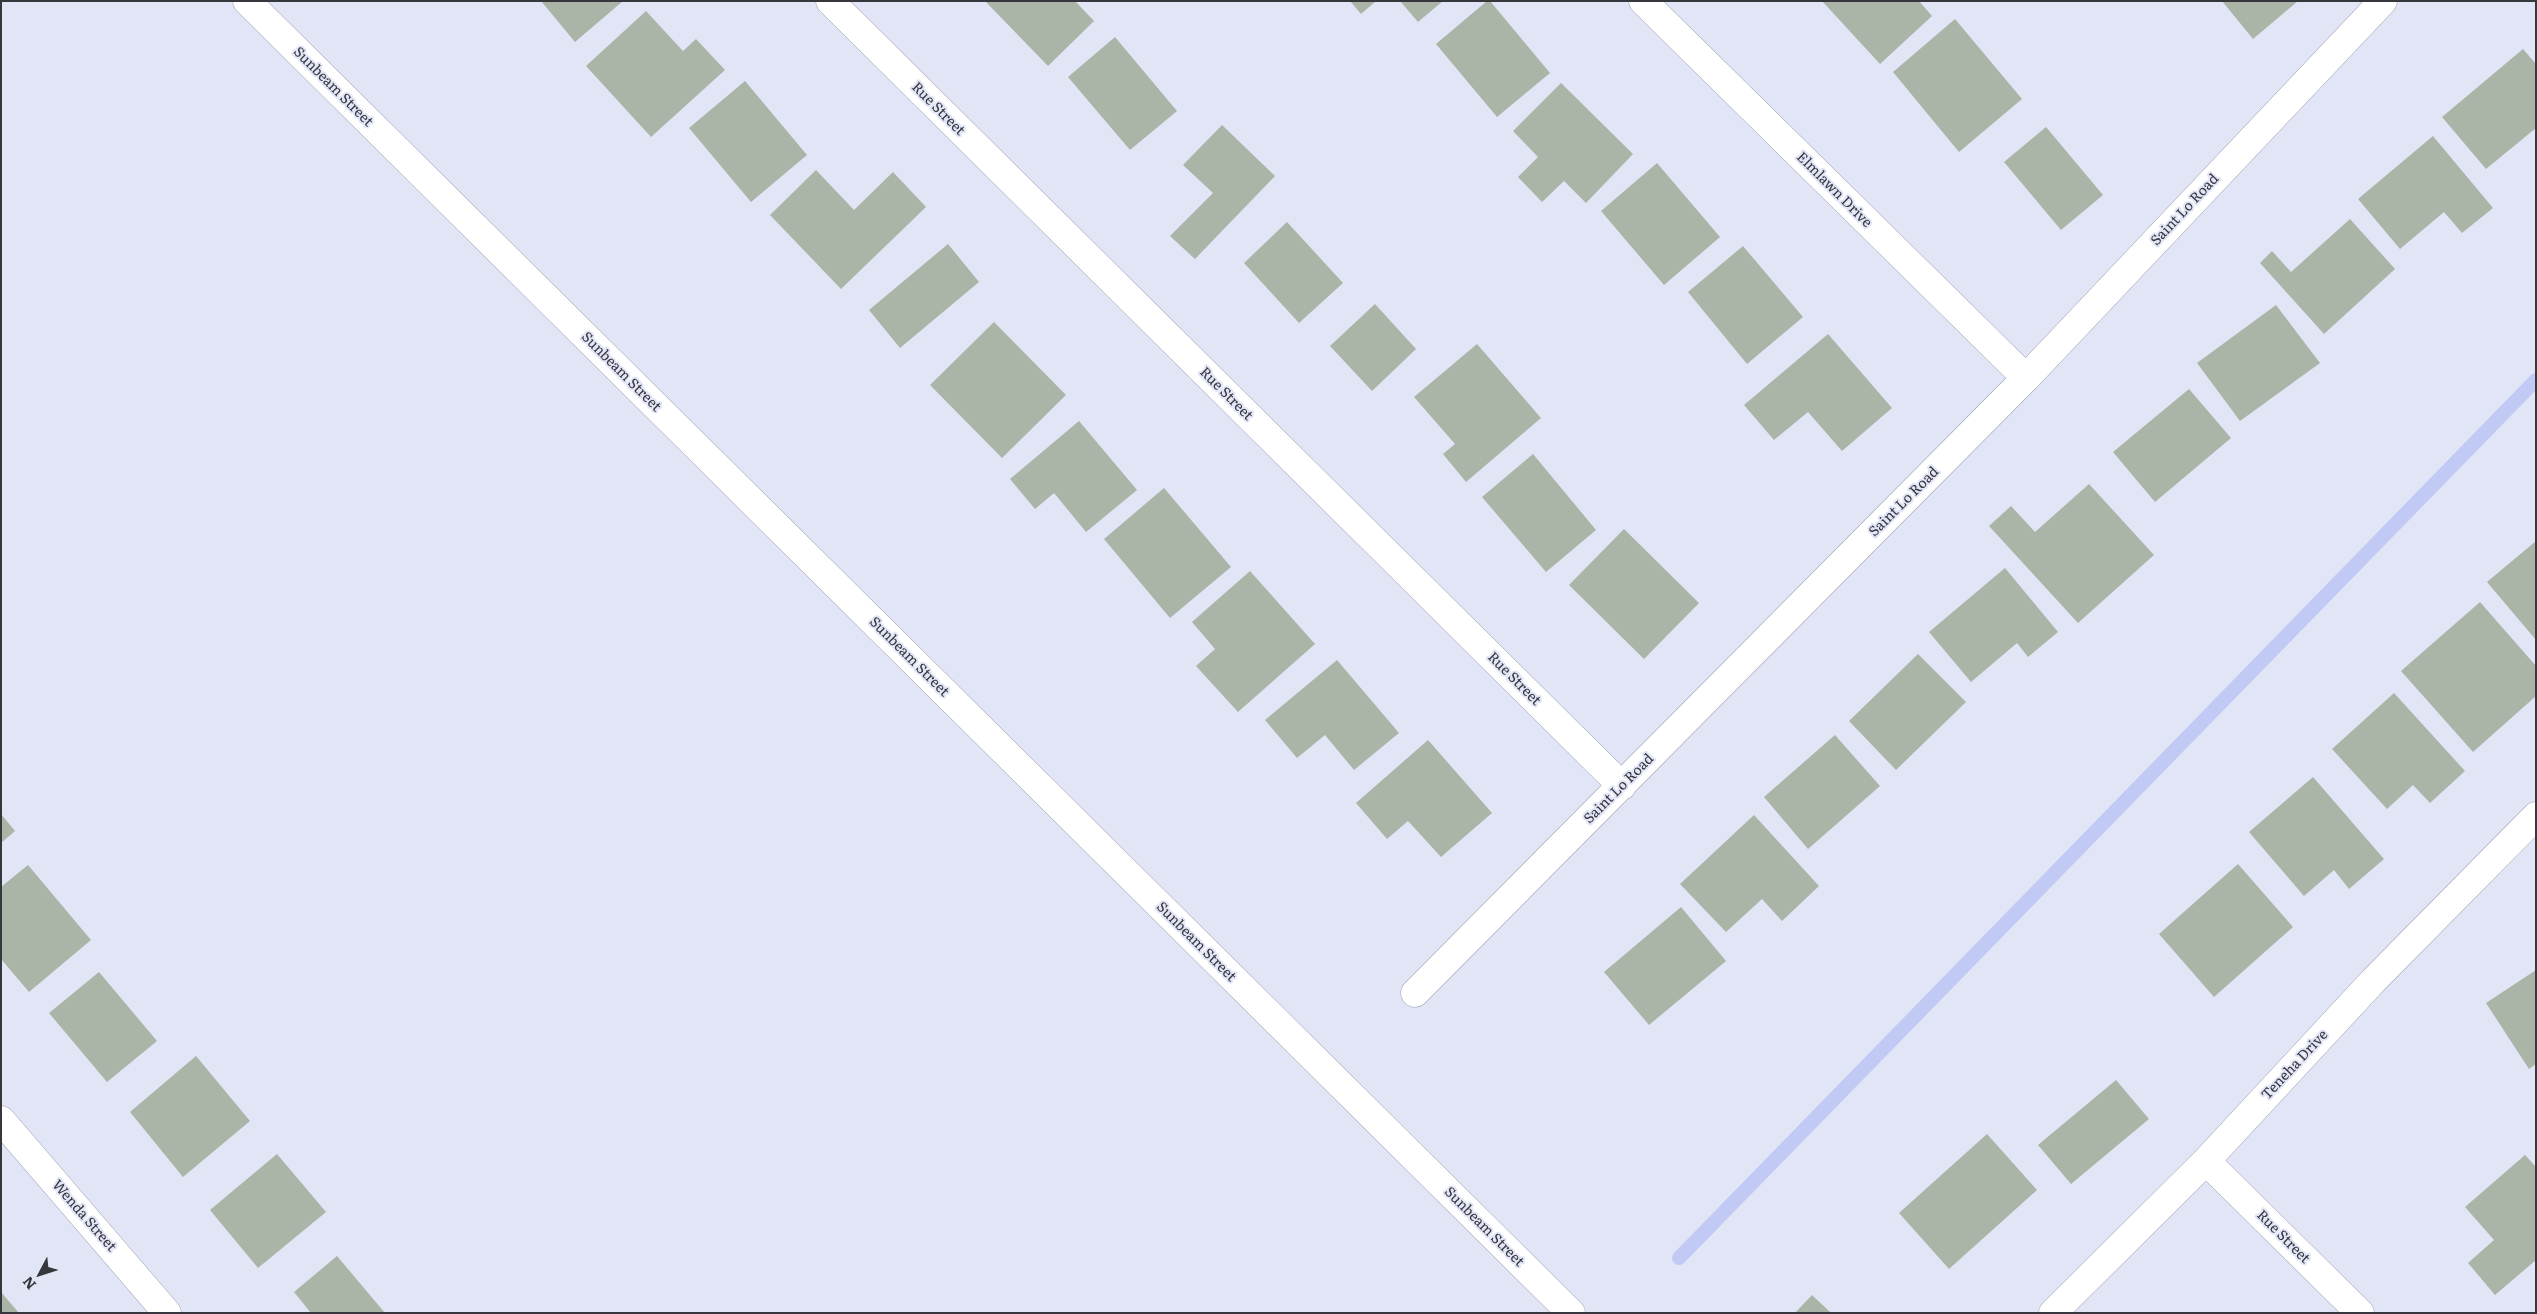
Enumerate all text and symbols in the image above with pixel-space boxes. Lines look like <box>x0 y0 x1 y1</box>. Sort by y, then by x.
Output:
street label: Sunbeam Street <box>290 44 376 130</box>
street label: Rue Street <box>908 79 968 139</box>
street label: Elmlawn Drive <box>1793 149 1875 231</box>
street label: Saint Lo Road <box>2148 171 2222 249</box>
street label: Sunbeam Street <box>578 329 664 415</box>
street label: Rue Street <box>1196 364 1256 424</box>
street label: Saint Lo Road <box>1866 464 1942 540</box>
street label: Sunbeam Street <box>866 614 952 700</box>
street label: Rue Street <box>1484 649 1544 709</box>
street label: Saint Lo Road <box>1581 751 1657 827</box>
street label: Sunbeam Street <box>1153 899 1239 985</box>
street label: Teneha Drive <box>2258 1027 2332 1103</box>
street label: Wenda Street <box>48 1177 120 1255</box>
street label: Sunbeam Street <box>1441 1184 1527 1270</box>
street label: Rue Street <box>2253 1207 2313 1267</box>
north arrow <box>15 1249 65 1299</box>
text: N <box>17 1273 40 1295</box>

